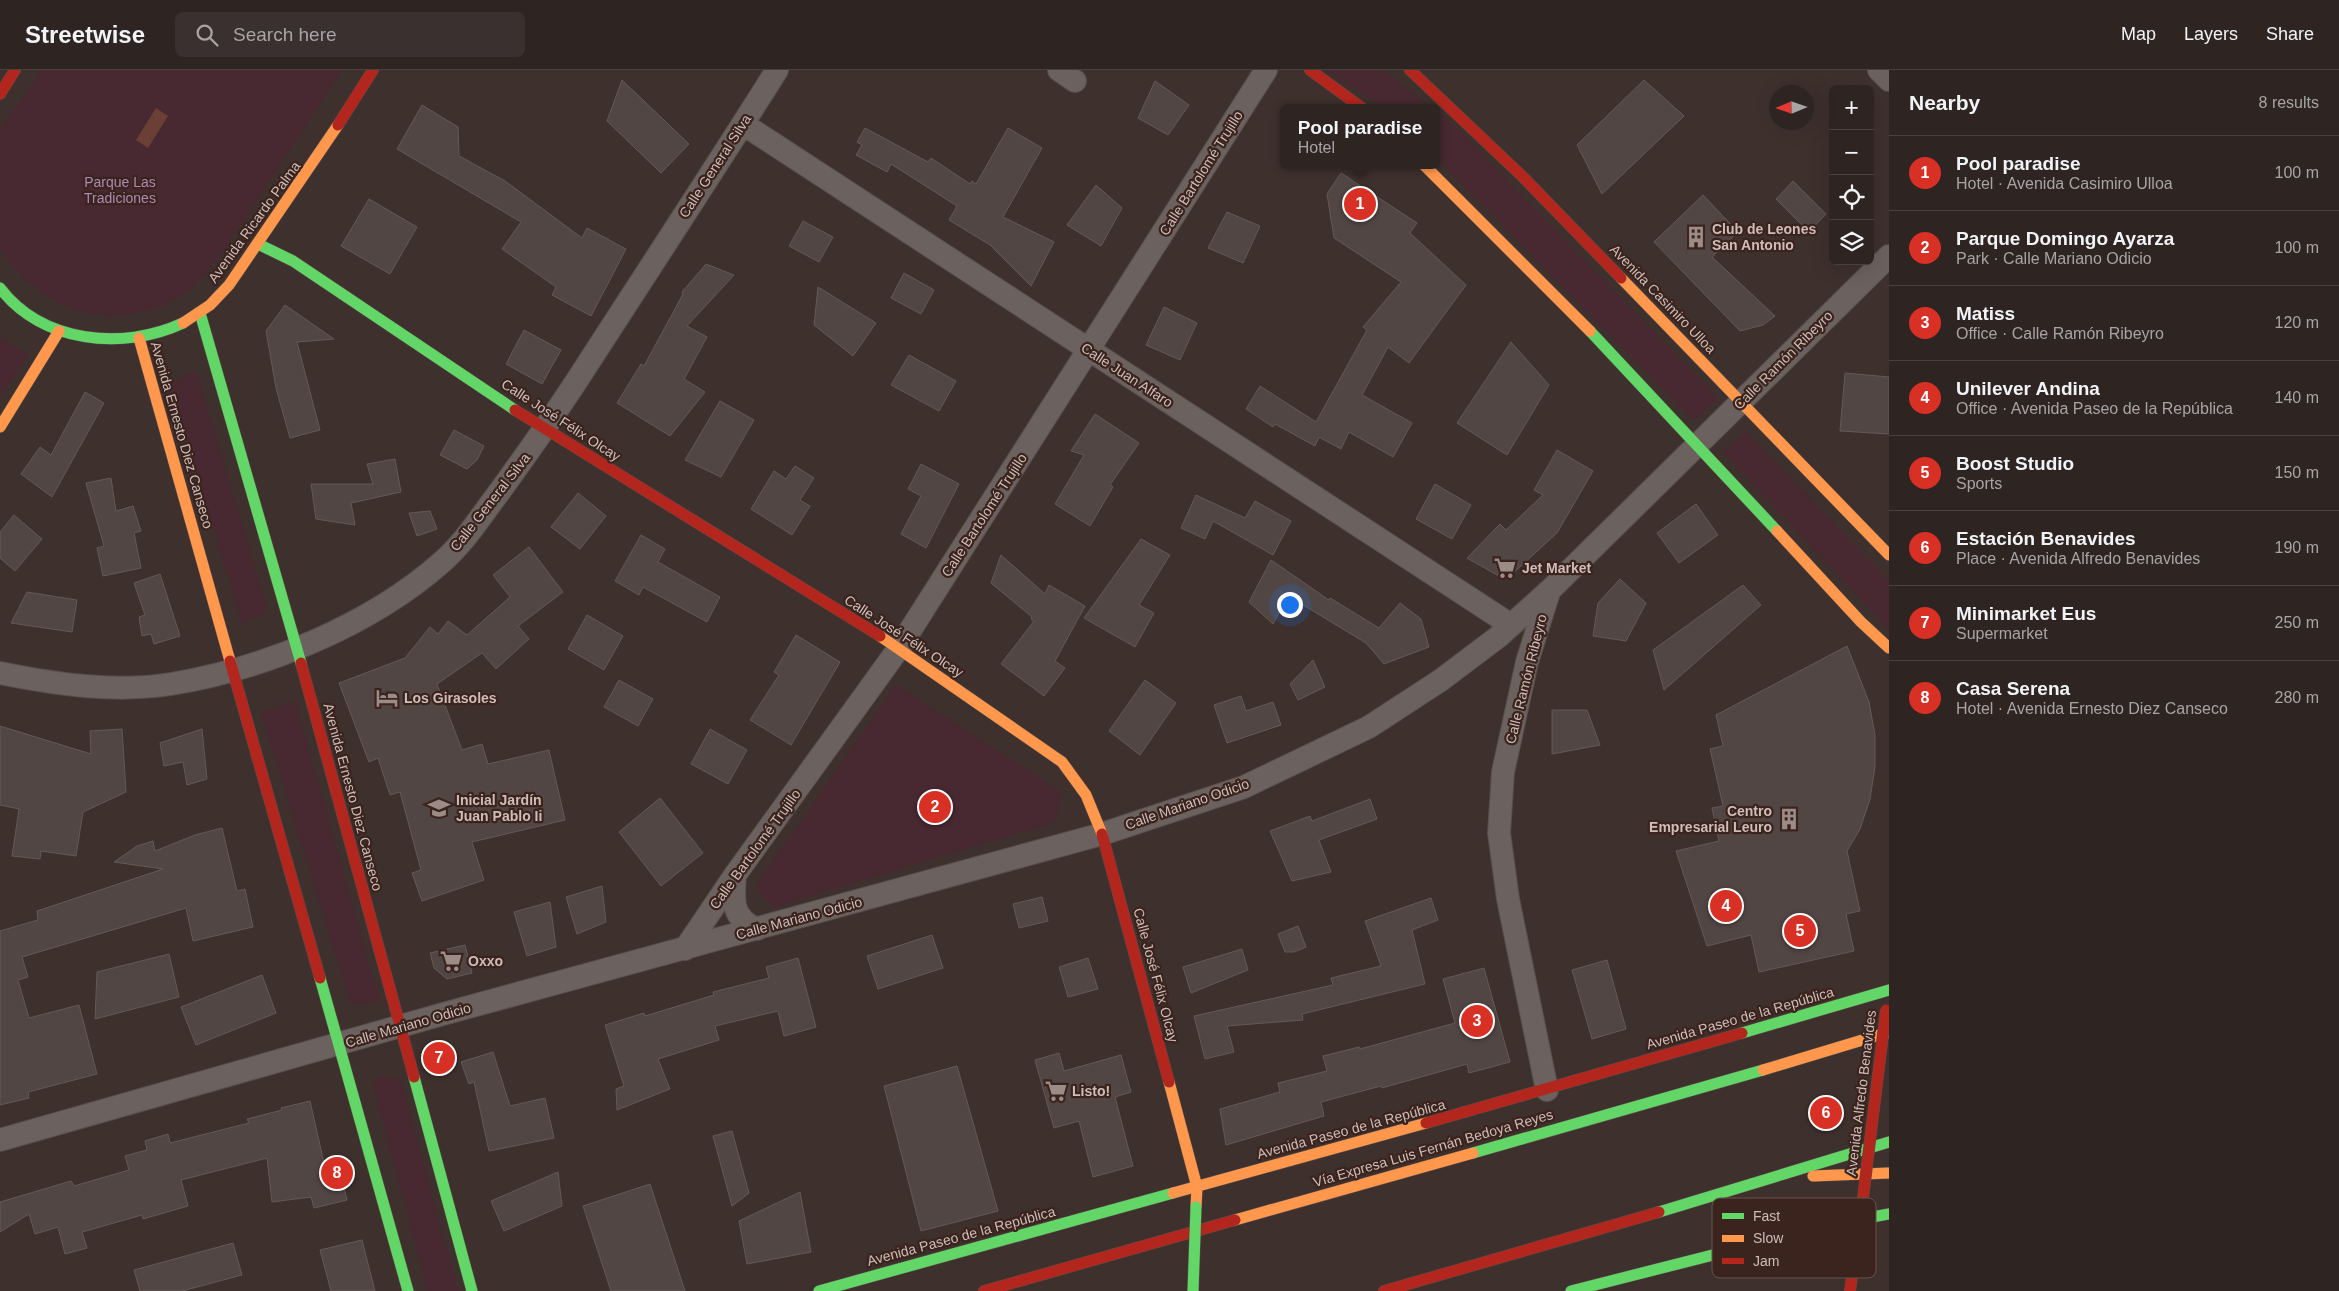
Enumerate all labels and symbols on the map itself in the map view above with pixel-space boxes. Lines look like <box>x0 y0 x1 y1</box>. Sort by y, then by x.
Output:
north arrow <box>1769 85 1814 130</box>
street label: Calle Bartolomé Trujillo <box>1156 108 1246 238</box>
street label: Calle General Silva <box>676 111 754 221</box>
street label: Avenida Ricardo Palma <box>205 158 304 286</box>
park label: Parque Las Tradiciones <box>84 174 156 206</box>
pin: 1 <box>1344 185 1376 223</box>
place label: Club de Leones San Antonio <box>1712 221 1816 253</box>
building icon: Club de Leones San Antonio <box>1683 224 1709 250</box>
street label: Avenida Casimiro Ulloa <box>1607 241 1719 357</box>
street label: Calle Ramón Ribeyro <box>1730 307 1836 413</box>
street label: Calle Juan Alfaro <box>1078 339 1176 411</box>
street label: Avenida Ernesto Diez Canseco <box>148 340 216 530</box>
street label: Calle José Félix Olcay <box>499 376 623 464</box>
street label: Calle General Silva <box>447 450 533 554</box>
street label: Calle Bartolomé Trujillo <box>938 450 1030 580</box>
supermarket icon: Jet Market <box>1492 555 1518 581</box>
place label: Jet Market <box>1522 560 1592 576</box>
street label: Calle José Félix Olcay <box>842 592 966 680</box>
your location <box>1277 592 1303 618</box>
street label: Calle Ramón Ribeyro <box>1502 612 1550 745</box>
hotel icon: Los Girasoles <box>374 685 400 711</box>
place label: Los Girasoles <box>404 690 497 706</box>
street label: Avenida Ernesto Diez Canseco <box>320 701 386 893</box>
street label: Calle Mariano Odicio <box>1123 775 1251 833</box>
street label: Calle Bartolomé Trujillo <box>706 786 804 912</box>
pin: 2 <box>919 788 951 826</box>
place label: Inicial Jardín Juan Pablo Ii <box>456 792 542 824</box>
school or university icon: Inicial Jardín Juan Pablo Ii <box>426 795 452 821</box>
place label: Centro Empresarial Leuro <box>1649 803 1772 835</box>
building icon: Centro Empresarial Leuro <box>1776 806 1802 832</box>
pin: 4 <box>1710 887 1742 925</box>
street label: Calle Mariano Odicio <box>734 893 864 943</box>
street label: Calle José Félix Olcay <box>1130 906 1182 1044</box>
pin: 5 <box>1784 912 1816 950</box>
supermarket icon: Oxxo <box>438 948 464 974</box>
place label: Oxxo <box>468 953 503 969</box>
street label: Avenida Paseo de la República <box>1644 983 1836 1052</box>
street label: Calle Mariano Odicio <box>343 999 473 1051</box>
pin: 3 <box>1461 1002 1493 1040</box>
street label: Avenida Alfredo Benavides <box>1843 1009 1879 1177</box>
pin: 7 <box>423 1039 455 1077</box>
supermarket icon: Listo! <box>1043 1078 1069 1104</box>
place label: Listo! <box>1072 1083 1110 1099</box>
pin: 6 <box>1810 1094 1842 1132</box>
street label: Avenida Paseo de la República <box>1255 1096 1447 1162</box>
street label: Vía Expresa Luis Fernán Bedoya Reyes <box>1311 1106 1555 1190</box>
pin: 8 <box>321 1154 353 1192</box>
legend <box>1712 1198 1876 1278</box>
street label: Avenida Paseo de la República <box>865 1203 1057 1269</box>
text: Fast <box>1753 1208 1780 1224</box>
text: Slow <box>1753 1230 1784 1246</box>
text: Jam <box>1753 1253 1779 1269</box>

